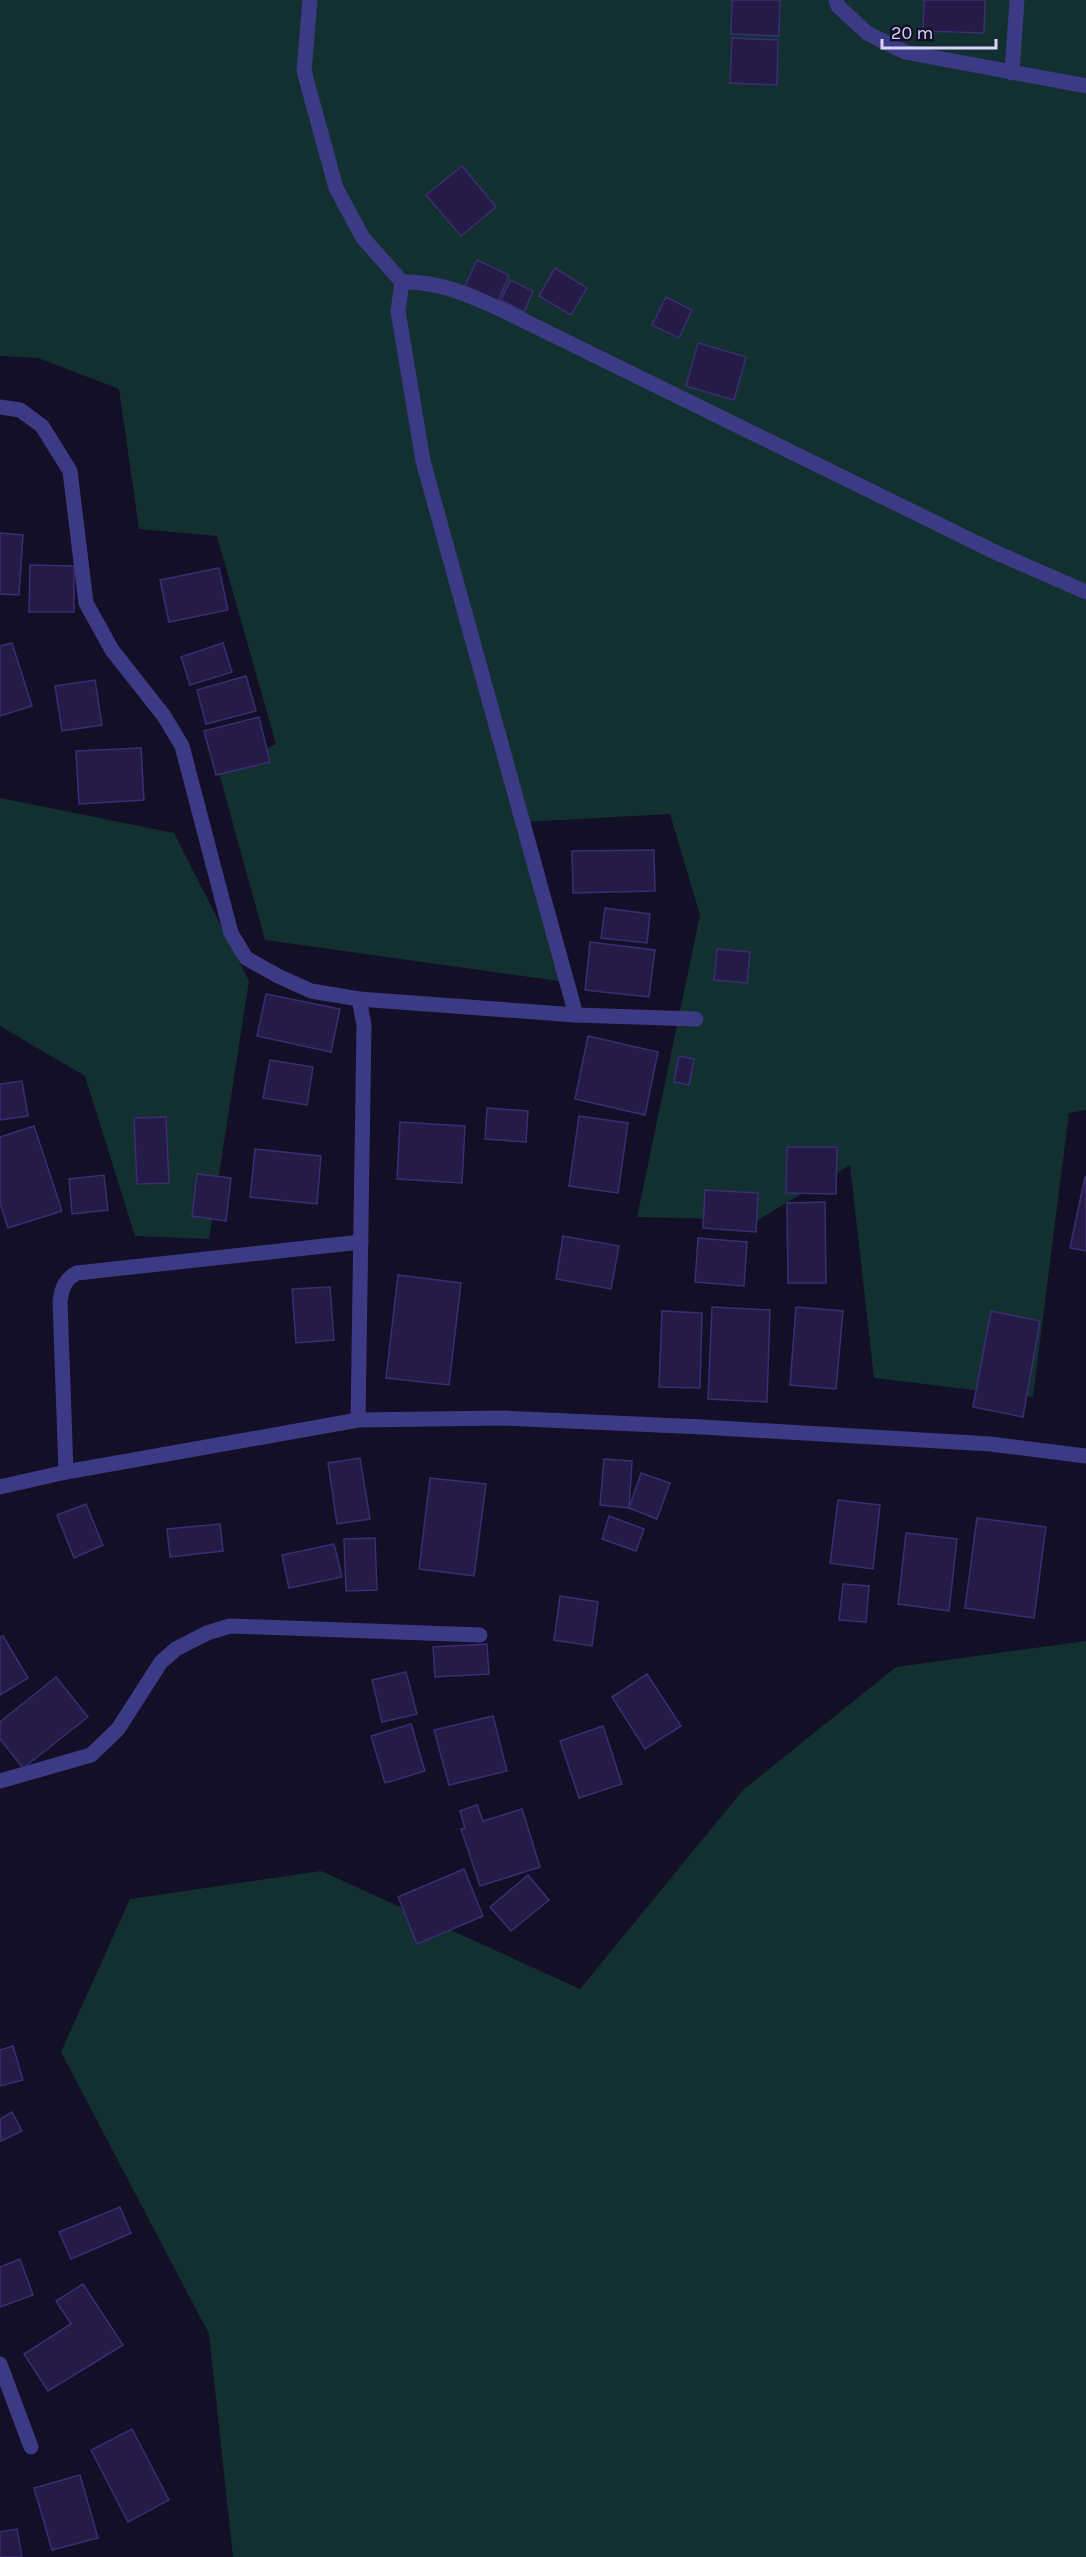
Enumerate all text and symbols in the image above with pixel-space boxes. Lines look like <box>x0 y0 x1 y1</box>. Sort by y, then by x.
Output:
scale bar <box>882 12 996 50</box>
text: 20 m <box>891 22 933 44</box>

